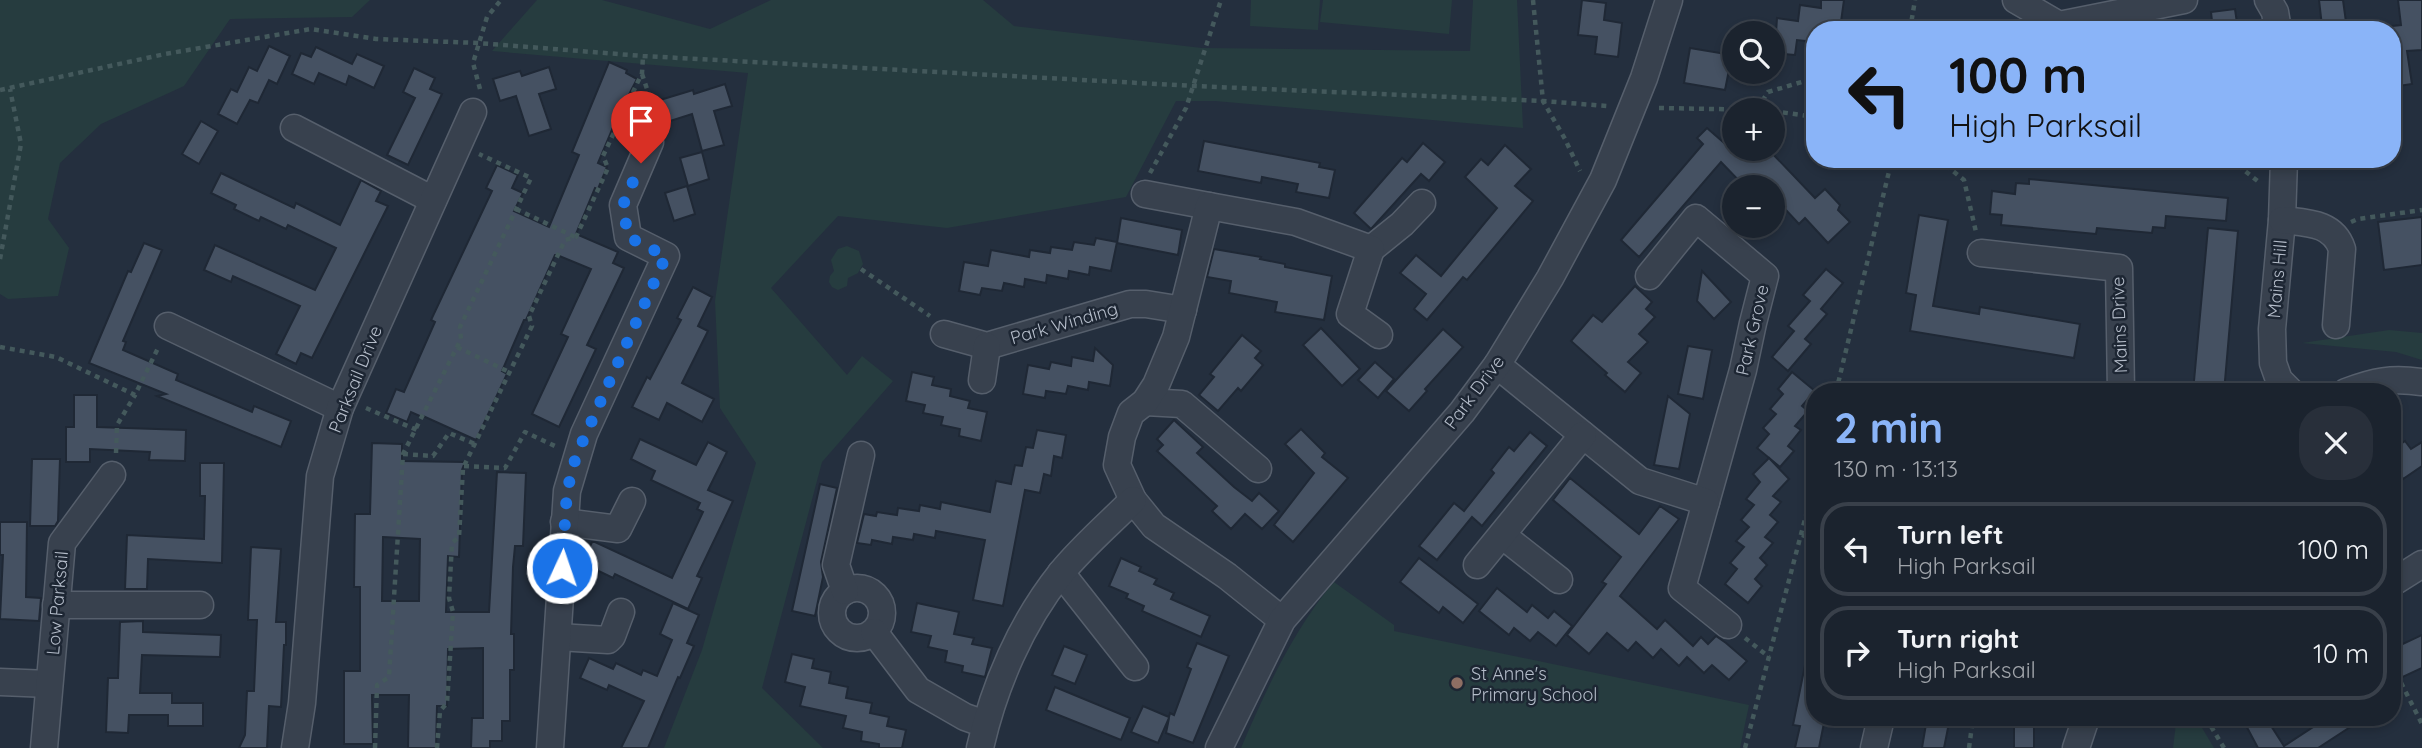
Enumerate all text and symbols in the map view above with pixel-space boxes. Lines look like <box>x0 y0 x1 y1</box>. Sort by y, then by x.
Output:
map controls <box>1722 21 1785 238</box>
button: search <box>1722 21 1785 84</box>
text: 100 m <box>1949 44 2087 105</box>
icon: left <box>1834 49 1925 140</box>
pin <box>611 91 671 163</box>
button: + <box>1722 98 1785 161</box>
icon: arrive <box>622 102 660 140</box>
text: High Parksail <box>1949 105 2142 145</box>
button: − <box>1722 175 1785 238</box>
street label: Mains Hill <box>2262 239 2292 319</box>
street label: Mains Drive <box>2106 276 2132 374</box>
street label: Park Grove <box>1730 282 1774 378</box>
street label: Park Winding <box>1007 297 1121 349</box>
street label: Parksail Drive <box>323 322 387 436</box>
street label: Park Drive <box>1439 351 1509 433</box>
text: 2 min <box>1834 401 1943 454</box>
button: close <box>2299 406 2373 480</box>
text: 130 m · 13:13 <box>1834 454 1958 483</box>
text: Turn left <box>1897 518 2004 551</box>
icon: left <box>1838 530 1876 568</box>
position arrow <box>525 531 599 605</box>
text: 100 m <box>2298 533 2369 566</box>
street label: Low Parksail <box>41 550 73 656</box>
text: High Parksail <box>1897 551 2036 580</box>
text: Turn right <box>1897 622 2019 655</box>
icon: right <box>1838 634 1876 672</box>
text: 10 m <box>2313 637 2369 670</box>
text: High Parksail <box>1897 655 2036 684</box>
place label: St Anne's Primary School <box>1471 662 1597 706</box>
marker: St Anne's Primary School <box>1449 675 1465 691</box>

